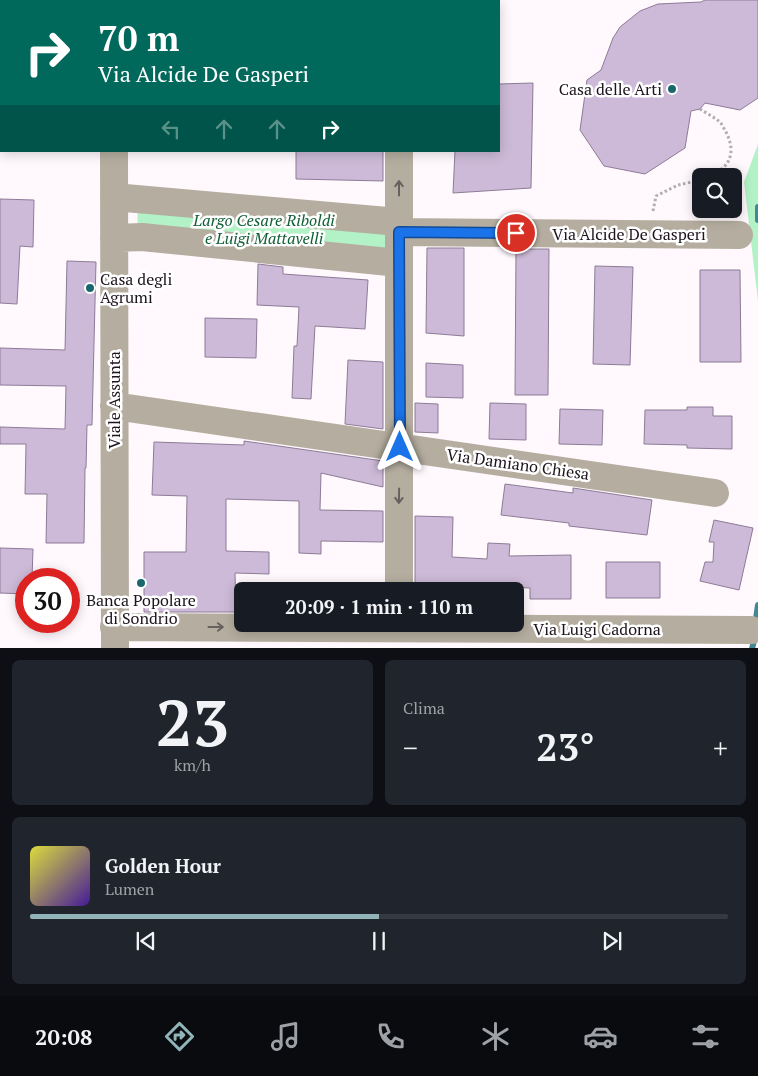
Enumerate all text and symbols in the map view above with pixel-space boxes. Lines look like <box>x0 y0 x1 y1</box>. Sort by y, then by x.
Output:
text: 70 m <box>98 15 179 61</box>
icon: right <box>15 20 80 85</box>
text: Via Alcide De Gasperi <box>98 59 309 88</box>
place label: Casa delle Arti <box>559 78 662 100</box>
marker: Casa delle Arti <box>666 83 678 95</box>
icon: left <box>157 115 185 143</box>
icon: ahead <box>210 115 238 143</box>
icon: ahead <box>263 115 291 143</box>
icon: right <box>316 115 344 143</box>
map controls <box>692 168 742 218</box>
button: search <box>692 168 742 218</box>
one-way arrow <box>394 181 404 197</box>
park label: Largo Cesare Riboldi e Luigi Mattavelli <box>192 209 335 249</box>
pin <box>495 212 537 254</box>
icon: arrive <box>502 219 530 247</box>
street label: Via Alcide De Gasperi <box>552 223 706 245</box>
place label: Casa degli Agrumi <box>100 268 172 308</box>
marker: Casa degli Agrumi <box>84 282 96 294</box>
street label: Viale Assunta <box>103 351 125 449</box>
position arrow <box>373 420 425 472</box>
street label: Via Damiano Chiesa <box>445 443 591 485</box>
one-way arrow <box>395 488 404 504</box>
speed limit sign: 30 <box>15 568 80 633</box>
marker: Banca Popolare di Sondrio <box>135 577 147 589</box>
place label: Banca Popolare di Sondrio <box>86 589 196 629</box>
text: 20:09 · 1 min · 110 m <box>285 594 473 619</box>
street label: Via Luigi Cadorna <box>533 618 661 640</box>
one-way arrow <box>207 622 223 632</box>
text: 23 <box>156 678 229 765</box>
text: Clima <box>403 697 445 719</box>
text: 23° <box>536 722 595 772</box>
text: − <box>403 729 418 766</box>
text: + <box>713 729 728 766</box>
text: km/h <box>174 754 211 776</box>
text: Golden Hour <box>105 853 221 878</box>
text: Lumen <box>105 878 154 900</box>
icon: previous <box>132 927 160 955</box>
icon: pause <box>365 927 393 955</box>
icon: next <box>598 927 626 955</box>
icon: directions <box>162 1019 197 1054</box>
icon: music <box>268 1019 303 1054</box>
icon: phone <box>373 1019 408 1054</box>
icon: climate <box>478 1019 513 1054</box>
icon: car <box>583 1019 618 1054</box>
icon: filters <box>688 1019 723 1054</box>
text: 20:08 <box>35 1022 92 1051</box>

